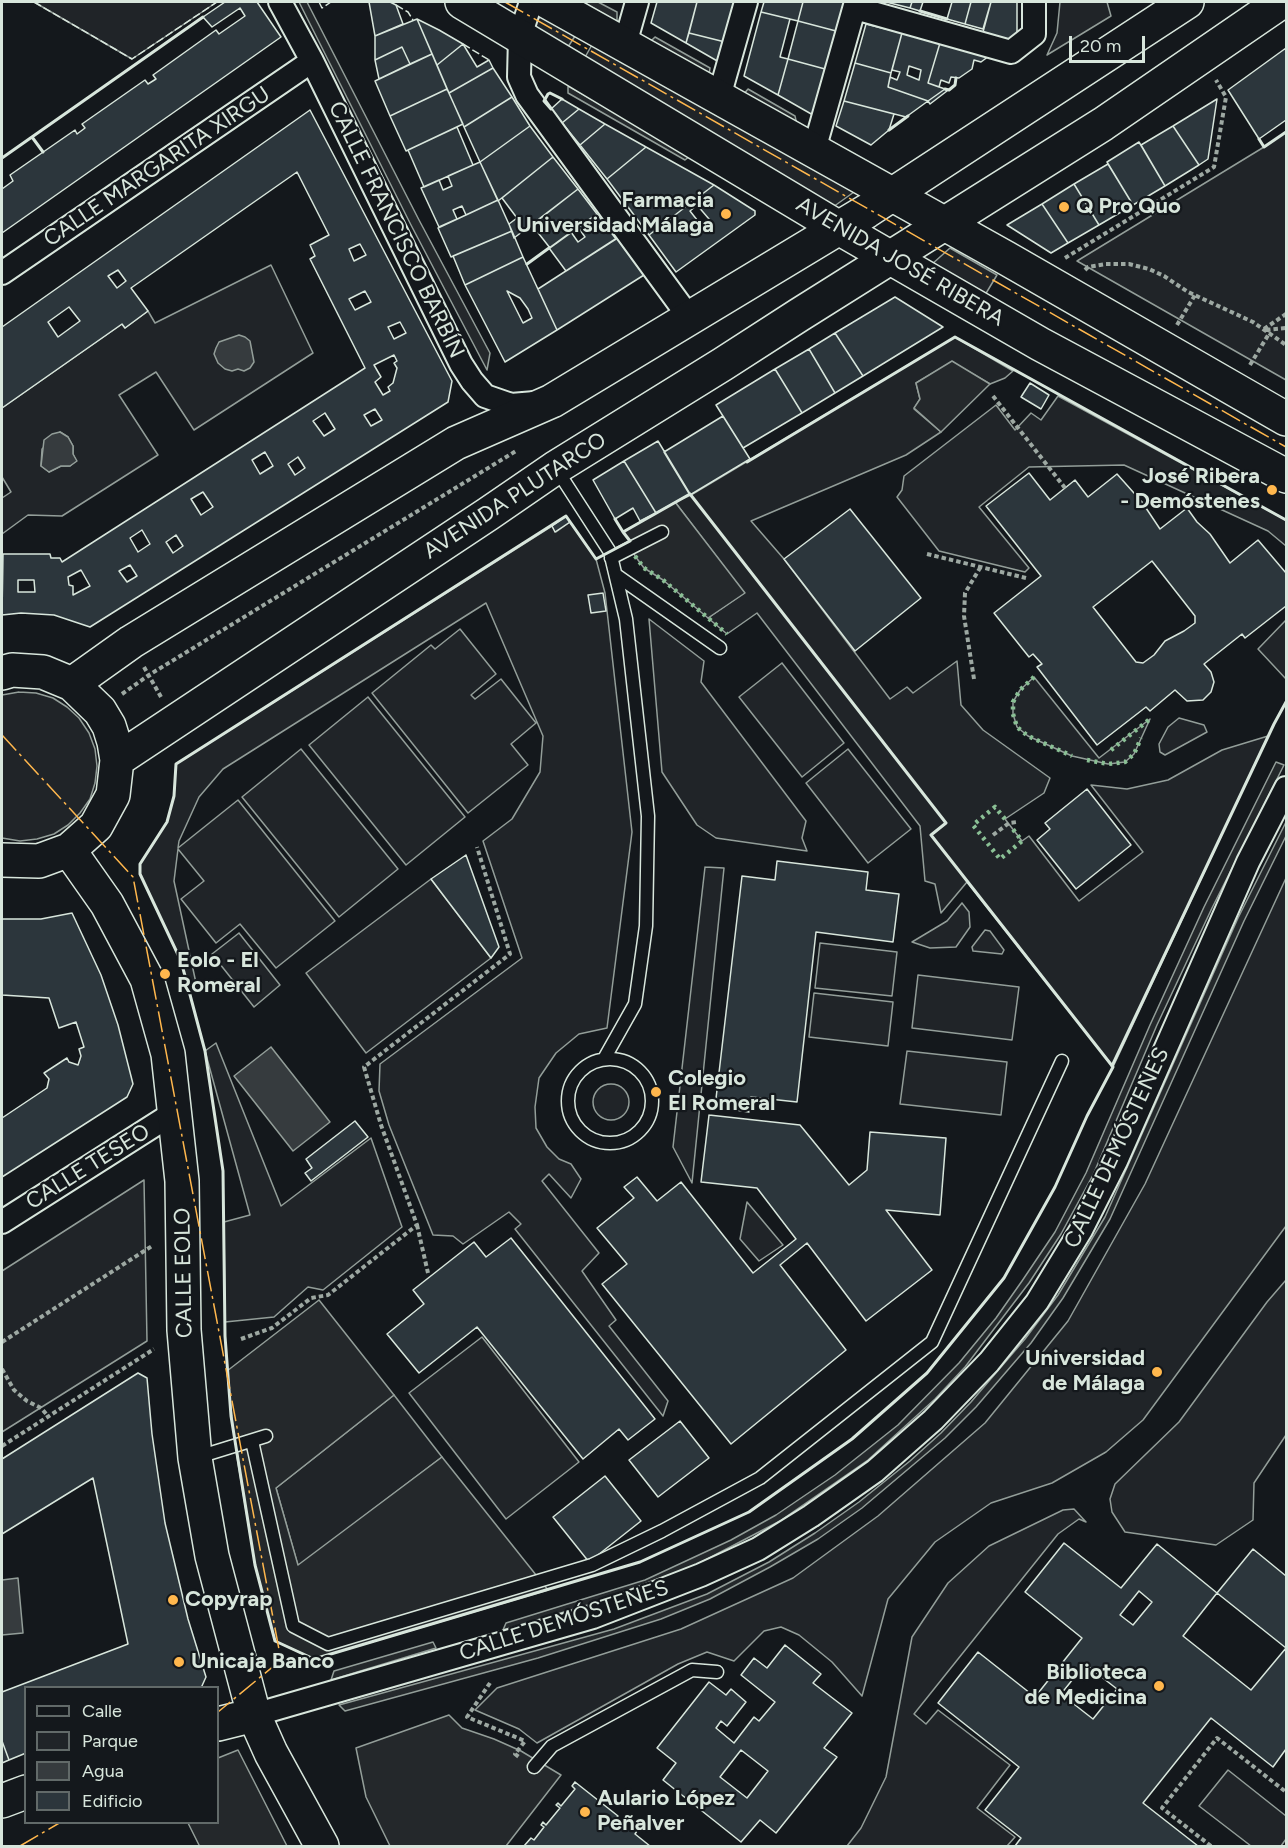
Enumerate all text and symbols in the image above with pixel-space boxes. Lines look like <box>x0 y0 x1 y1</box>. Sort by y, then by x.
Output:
scale bar <box>1072 24 1148 62</box>
text: 20 m <box>1080 35 1121 57</box>
street label: CALLE MARGARITA XIRGU <box>39 81 275 253</box>
street label: CALLE FRANCISCO BARBÍN <box>322 97 470 363</box>
place label: Farmacia Universidad Málaga <box>516 188 714 240</box>
street label: AVENIDA JOSÉ RIBERA <box>791 192 1009 332</box>
place label: Q Pro Quo <box>1076 194 1181 220</box>
marker: Q Pro Quo <box>1057 200 1071 214</box>
marker: Farmacia Universidad Málaga <box>719 207 733 221</box>
street label: AVENIDA PLUTARCO <box>419 427 611 565</box>
place label: José Ribera - Demóstenes <box>1120 464 1260 516</box>
marker: José Ribera - Demóstenes <box>1265 483 1279 497</box>
place label: Eolo - El Romeral <box>177 948 261 999</box>
marker: Eolo - El Romeral <box>158 967 172 981</box>
street label: CALLE DEMÓSTENES <box>1059 1044 1175 1252</box>
place label: Colegio El Romeral <box>668 1066 775 1118</box>
marker: Colegio El Romeral <box>649 1085 663 1099</box>
street label: CALLE TESEO <box>21 1118 155 1216</box>
street label: CALLE EOLO <box>170 1208 198 1338</box>
place label: Universidad de Málaga <box>1025 1346 1145 1398</box>
marker: Universidad de Málaga <box>1150 1365 1164 1379</box>
street label: CALLE DEMÓSTENES <box>456 1575 672 1667</box>
place label: Copyrap <box>185 1587 272 1613</box>
marker: Copyrap <box>166 1593 180 1607</box>
place label: Unicaja Banco <box>191 1649 334 1675</box>
marker: Unicaja Banco <box>172 1655 186 1669</box>
place label: Biblioteca de Medicina <box>1025 1660 1147 1712</box>
marker: Biblioteca de Medicina <box>1152 1679 1166 1693</box>
legend <box>24 1686 219 1824</box>
text: Calle <box>82 1700 122 1722</box>
text: Parque <box>82 1730 138 1752</box>
text: Agua <box>82 1760 124 1782</box>
place label: Aulario López Peñalver <box>597 1786 735 1838</box>
text: Edificio <box>82 1790 143 1812</box>
marker: Aulario López Peñalver <box>578 1805 592 1819</box>

